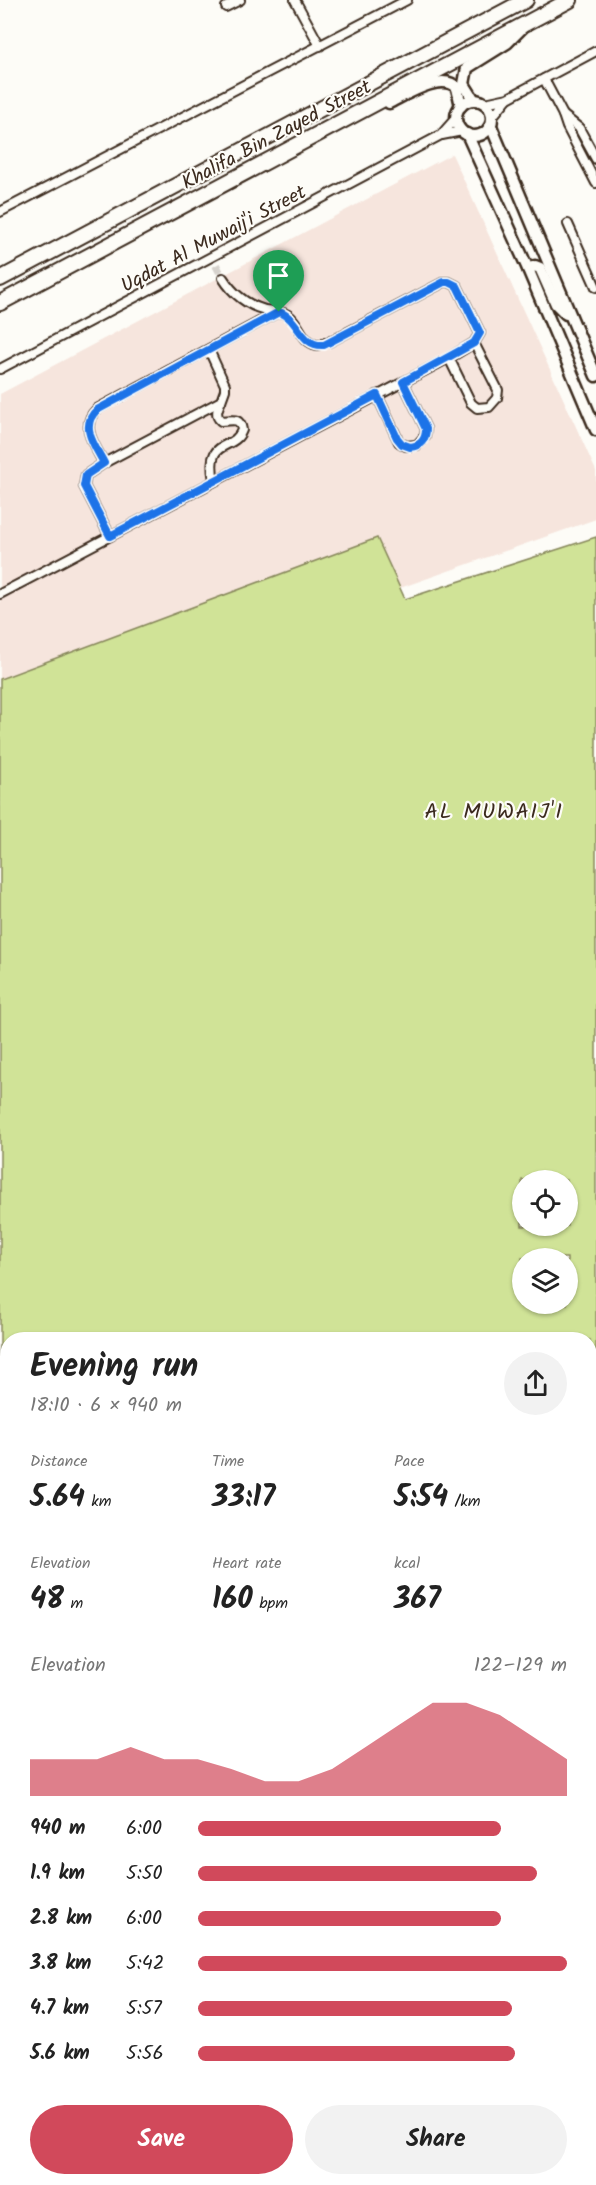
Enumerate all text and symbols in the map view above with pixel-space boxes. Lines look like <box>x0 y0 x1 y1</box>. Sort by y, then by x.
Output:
street label: Khalifa Bin Zayed Street <box>176 72 378 200</box>
street label: Uqdat Al Muwaij'i Street <box>115 177 313 302</box>
pin <box>253 250 304 312</box>
icon: arrive <box>262 259 295 292</box>
district label: AL MUWAIJ'I <box>425 795 563 830</box>
map controls <box>512 1170 578 1314</box>
button: locate <box>512 1170 578 1236</box>
button: layers <box>512 1248 578 1314</box>
text: Evening run <box>30 1341 198 1394</box>
button: share <box>504 1352 567 1415</box>
text: 18:10 · 6 × 940 m <box>30 1390 182 1422</box>
text: Distance <box>30 1449 88 1474</box>
text: Time <box>212 1449 244 1474</box>
text: Pace <box>394 1449 425 1474</box>
text: 5.64 <box>30 1474 85 1522</box>
text: 33:17 <box>212 1474 275 1522</box>
text: 5:54 <box>394 1474 448 1522</box>
text: km <box>85 1489 112 1514</box>
text: /km <box>448 1489 480 1514</box>
text: Elevation <box>30 1551 91 1576</box>
text: Heart rate <box>212 1551 282 1576</box>
text: kcal <box>394 1551 420 1576</box>
text: 48 <box>30 1576 64 1624</box>
text: 160 <box>212 1576 253 1624</box>
text: 367 <box>394 1576 441 1624</box>
text: m <box>64 1591 83 1616</box>
text: bpm <box>253 1591 288 1616</box>
text: Elevation <box>30 1650 106 1682</box>
text: 122–129 m <box>474 1650 567 1682</box>
text: 940 m <box>30 1813 85 1845</box>
text: 6:00 <box>126 1813 162 1845</box>
text: 1.9 km <box>30 1858 85 1890</box>
text: 5:50 <box>126 1858 162 1890</box>
text: 2.8 km <box>30 1903 92 1935</box>
text: 6:00 <box>126 1903 162 1935</box>
text: 3.8 km <box>30 1948 91 1980</box>
text: 5:42 <box>126 1948 164 1980</box>
text: 4.7 km <box>30 1993 89 2025</box>
text: 5:57 <box>126 1993 162 2025</box>
text: 5.6 km <box>30 2038 90 2070</box>
text: 5:56 <box>126 2038 164 2070</box>
button: Save <box>30 2105 293 2174</box>
button: Share <box>305 2105 567 2174</box>

